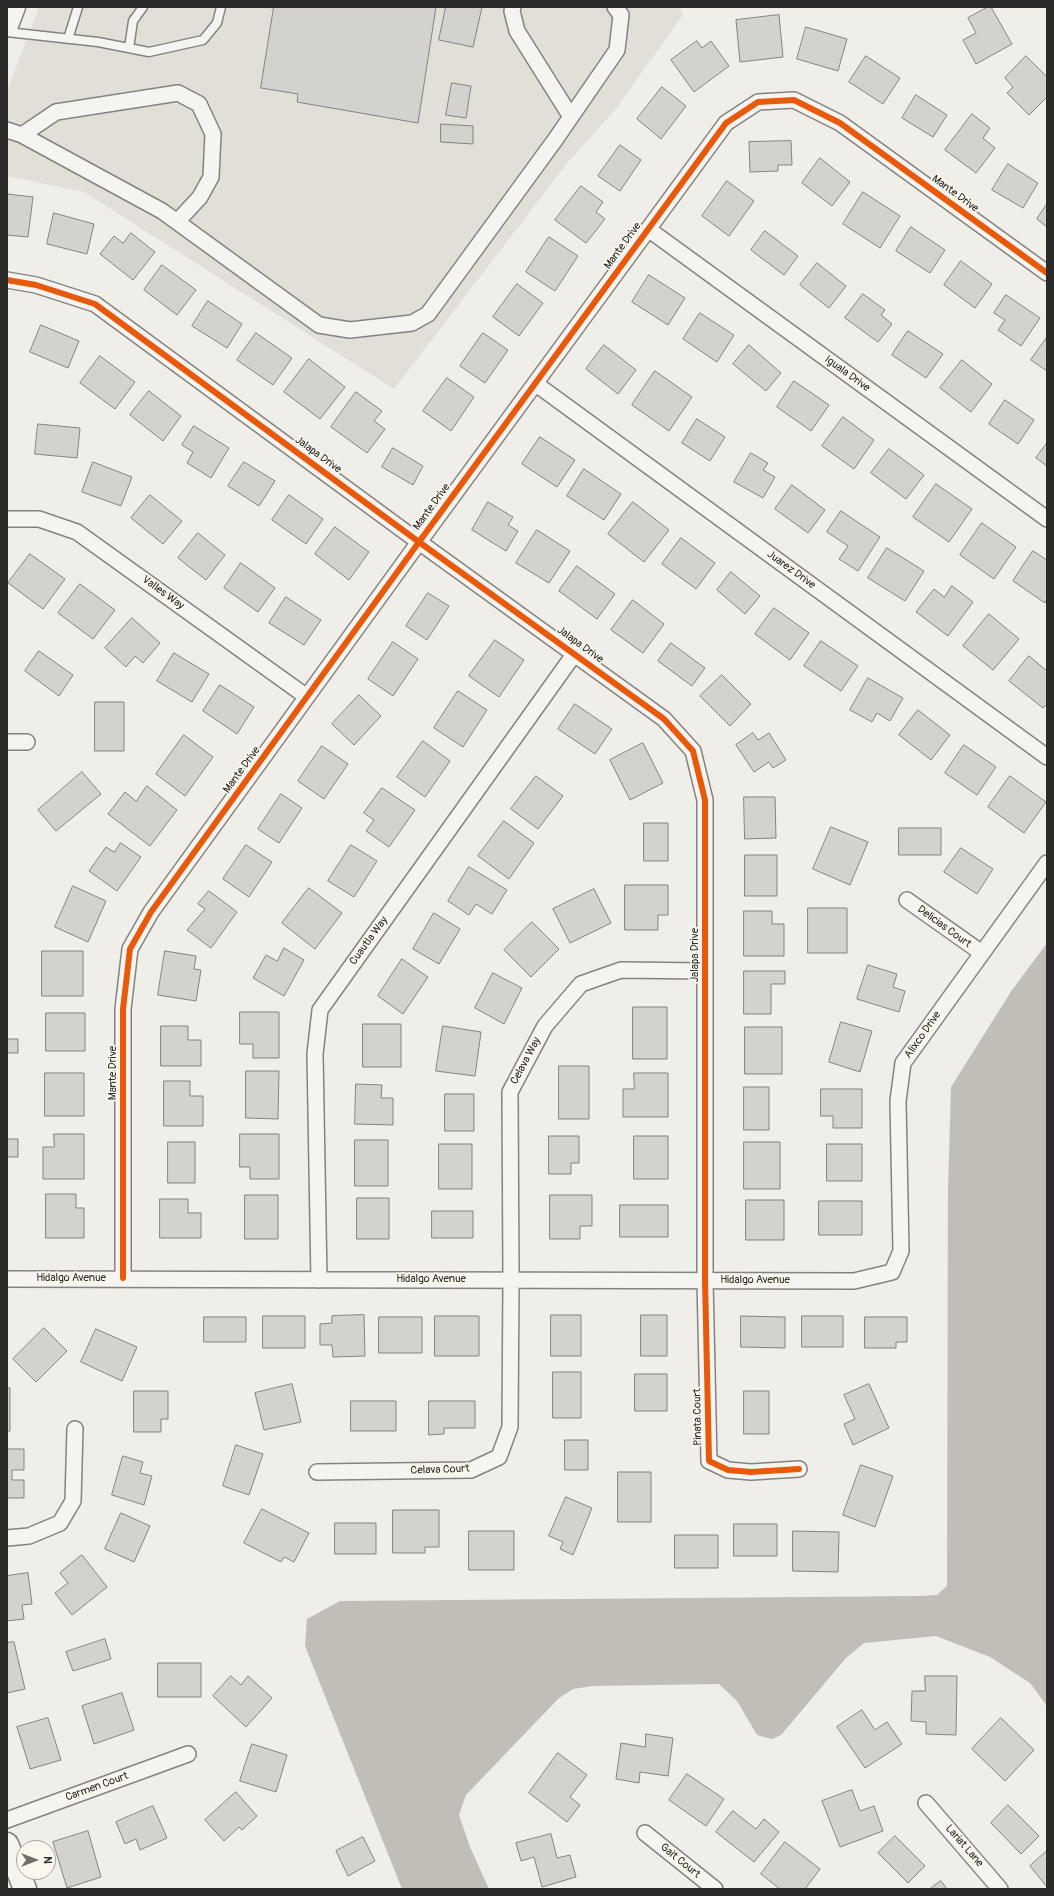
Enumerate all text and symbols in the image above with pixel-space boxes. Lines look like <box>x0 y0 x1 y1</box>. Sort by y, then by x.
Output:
street label: Mante Drive <box>929 173 981 215</box>
street label: Mante Drive <box>602 220 644 272</box>
street label: Iguala Drive <box>822 353 872 395</box>
street label: Jalapa Drive <box>292 434 344 476</box>
street label: Mante Drive <box>411 481 453 533</box>
street label: Juarez Drive <box>764 548 818 592</box>
street label: Valles Way <box>139 573 187 613</box>
street label: Jalapa Drive <box>554 624 606 666</box>
street label: Mante Drive <box>221 744 263 796</box>
street label: Delicias Court <box>914 903 974 951</box>
street label: Cuautla Way <box>347 914 391 968</box>
street label: Jalapa Drive <box>688 928 702 982</box>
street label: Alixco Drive <box>902 1009 944 1061</box>
street label: Celava Way <box>508 1035 544 1087</box>
street label: Mante Drive <box>106 1046 120 1100</box>
street label: Hidalgo Avenue <box>36 1271 106 1285</box>
street label: Hidalgo Avenue <box>396 1272 466 1286</box>
street label: Hidalgo Avenue <box>720 1273 790 1287</box>
street label: Pinata Court <box>691 1388 705 1446</box>
street label: Celava Court <box>410 1462 470 1478</box>
street label: Carmen Court <box>64 1770 130 1804</box>
street label: Lariat Lane <box>942 1822 986 1870</box>
north arrow <box>16 1840 56 1880</box>
street label: Gait Court <box>657 1841 703 1881</box>
text: N <box>41 1856 54 1864</box>

